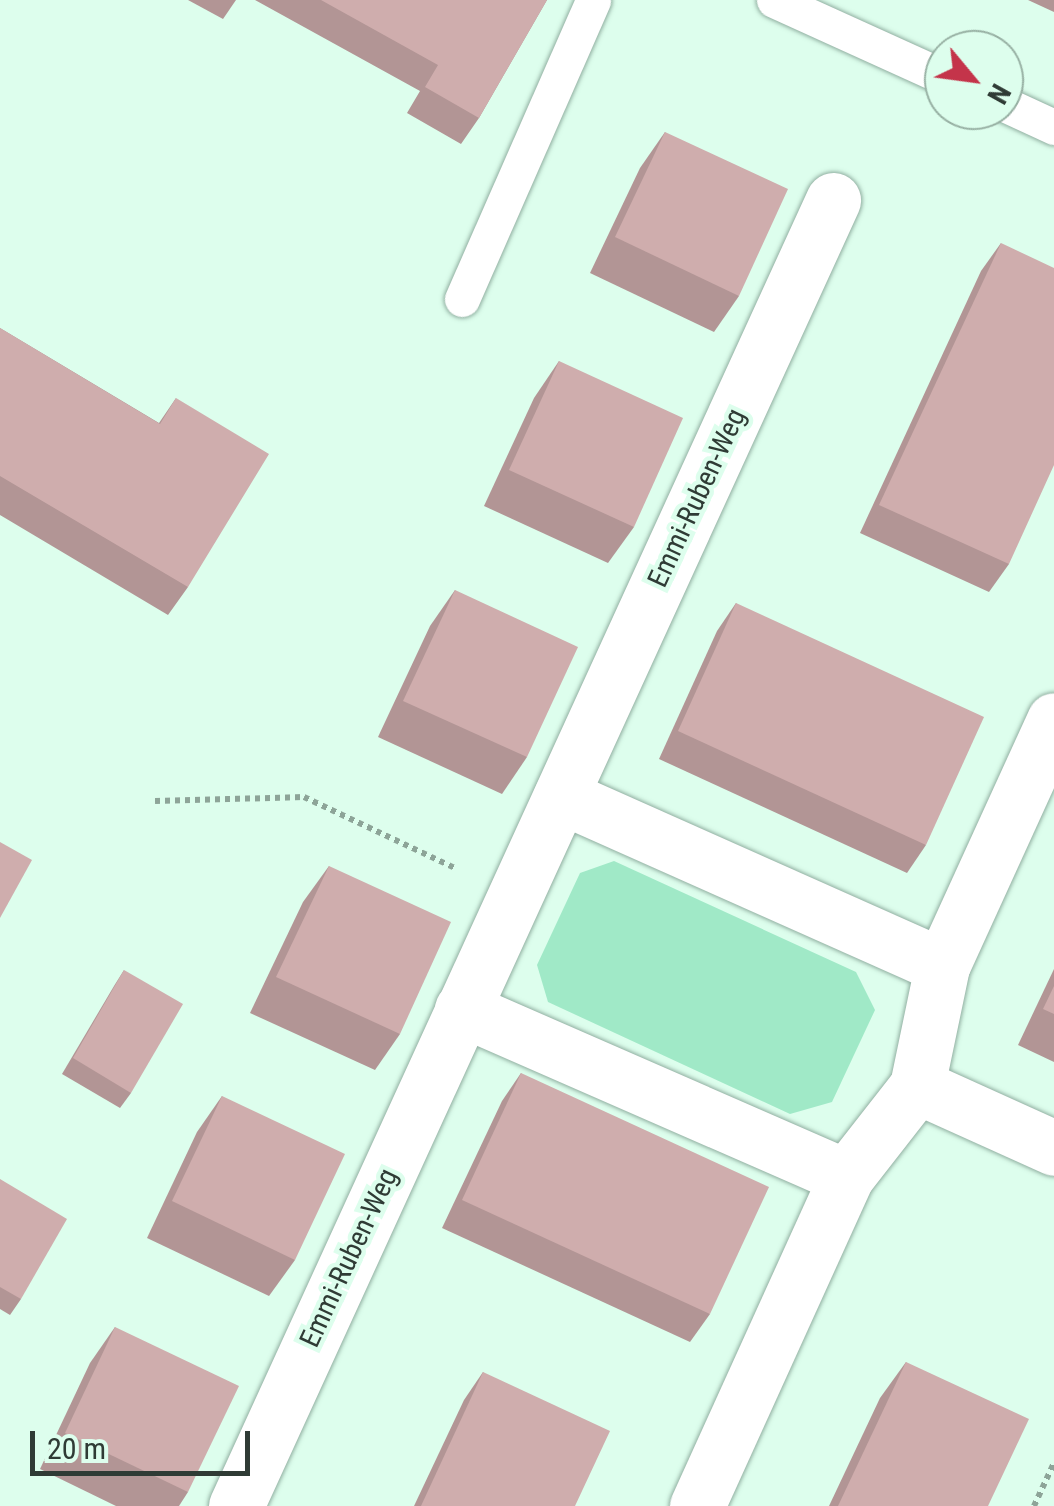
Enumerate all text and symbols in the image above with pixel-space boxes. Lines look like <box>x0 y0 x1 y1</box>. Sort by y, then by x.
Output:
north arrow <box>924 30 1024 130</box>
text: N <box>980 78 1018 109</box>
street label: Emmi-Ruben-Weg <box>641 403 753 593</box>
street label: Emmi-Ruben-Weg <box>293 1163 405 1353</box>
scale bar <box>35 1411 255 1473</box>
text: 20 m <box>47 1431 106 1466</box>

